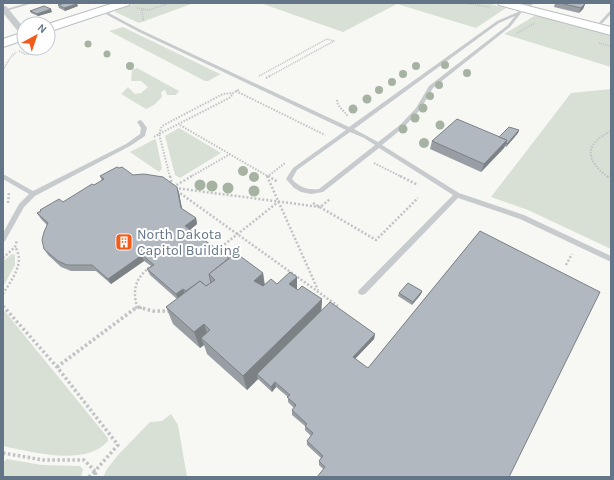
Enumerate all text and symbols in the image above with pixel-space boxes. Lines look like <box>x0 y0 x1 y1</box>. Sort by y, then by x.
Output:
north arrow <box>16 16 56 56</box>
text: N <box>35 21 49 36</box>
place label: North Dakota Capitol Building <box>137 226 240 259</box>
building icon: North Dakota Capitol Building <box>114 232 134 252</box>

